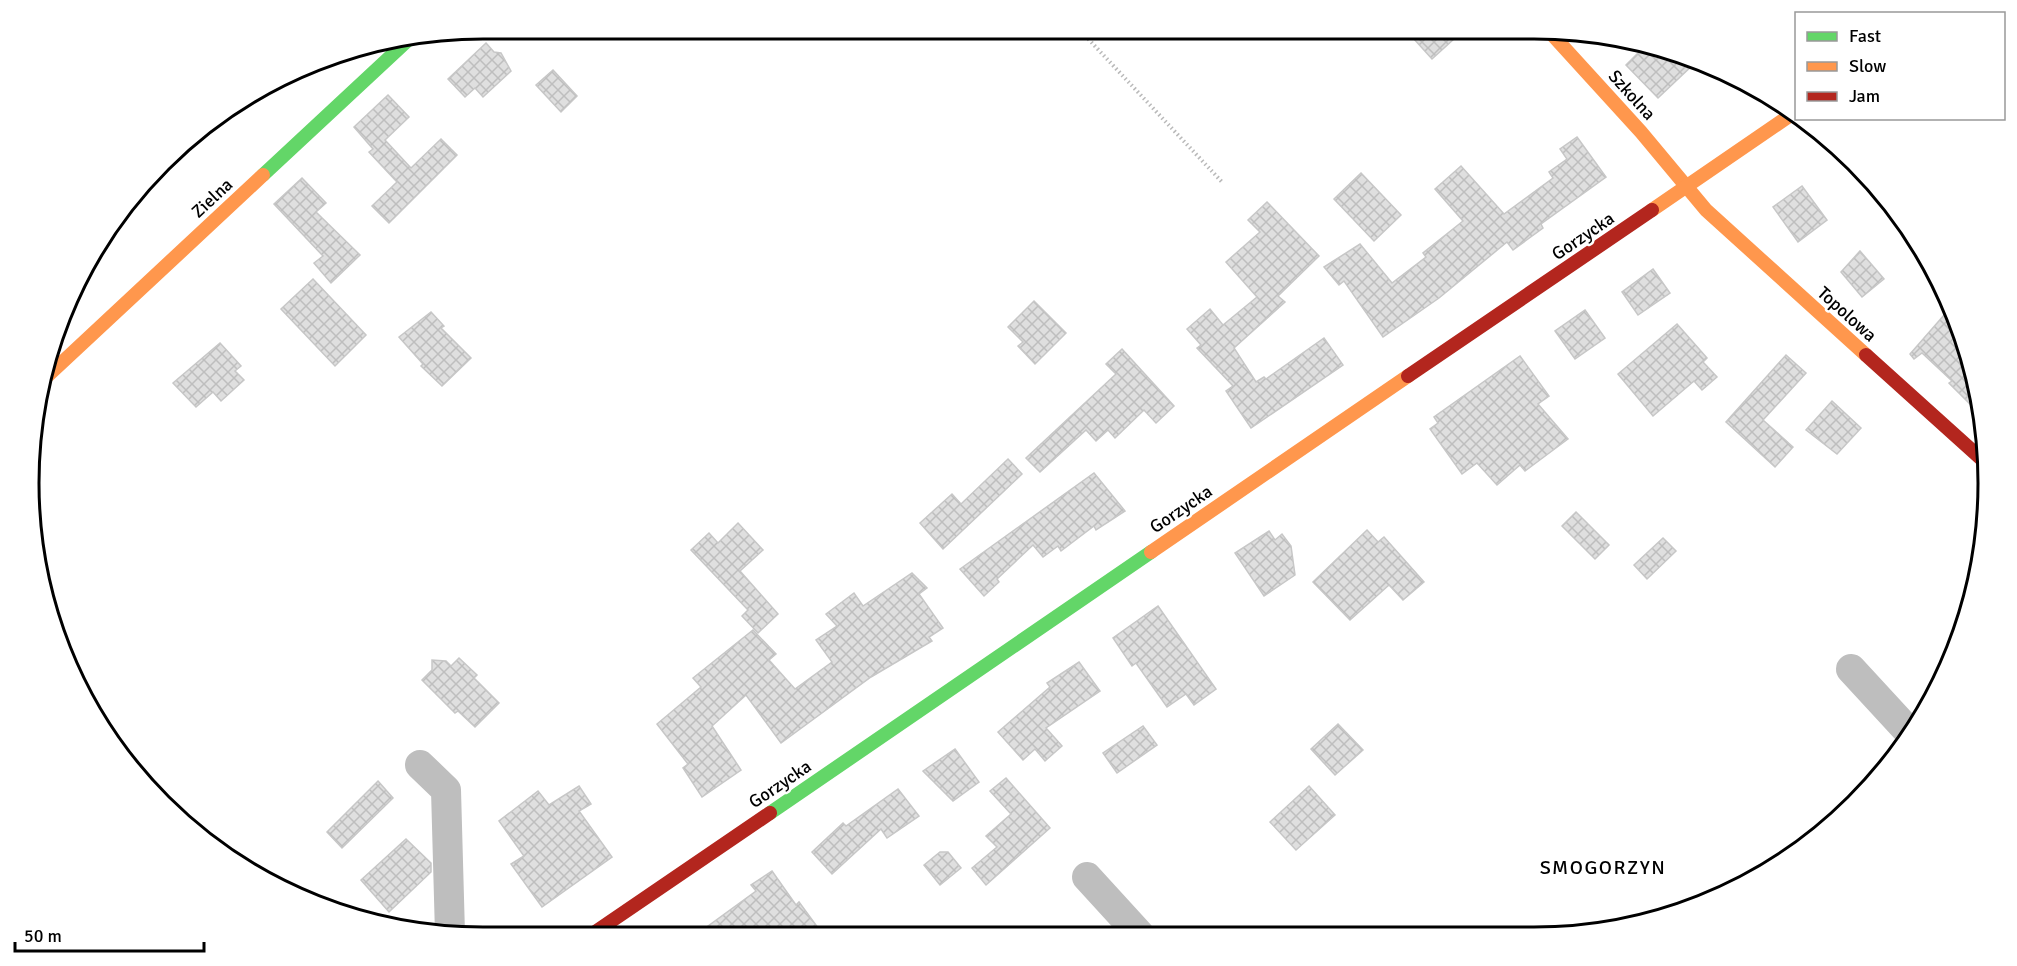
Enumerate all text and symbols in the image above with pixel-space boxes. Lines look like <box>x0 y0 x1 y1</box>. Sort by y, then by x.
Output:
legend <box>1795 12 2005 120</box>
text: Fast <box>1849 25 1881 47</box>
text: Slow <box>1849 55 1886 77</box>
street label: Szkolna <box>1604 65 1660 125</box>
text: Jam <box>1849 85 1880 107</box>
street label: Zielna <box>187 174 237 222</box>
street label: Gorzycka <box>1548 207 1618 265</box>
street label: Topolowa <box>1813 282 1881 346</box>
street label: Gorzycka <box>1146 480 1216 538</box>
street label: Gorzycka <box>745 755 815 813</box>
district label: SMOGORZYN <box>1540 855 1666 880</box>
scale bar <box>15 915 204 953</box>
text: 50 m <box>24 925 62 947</box>

